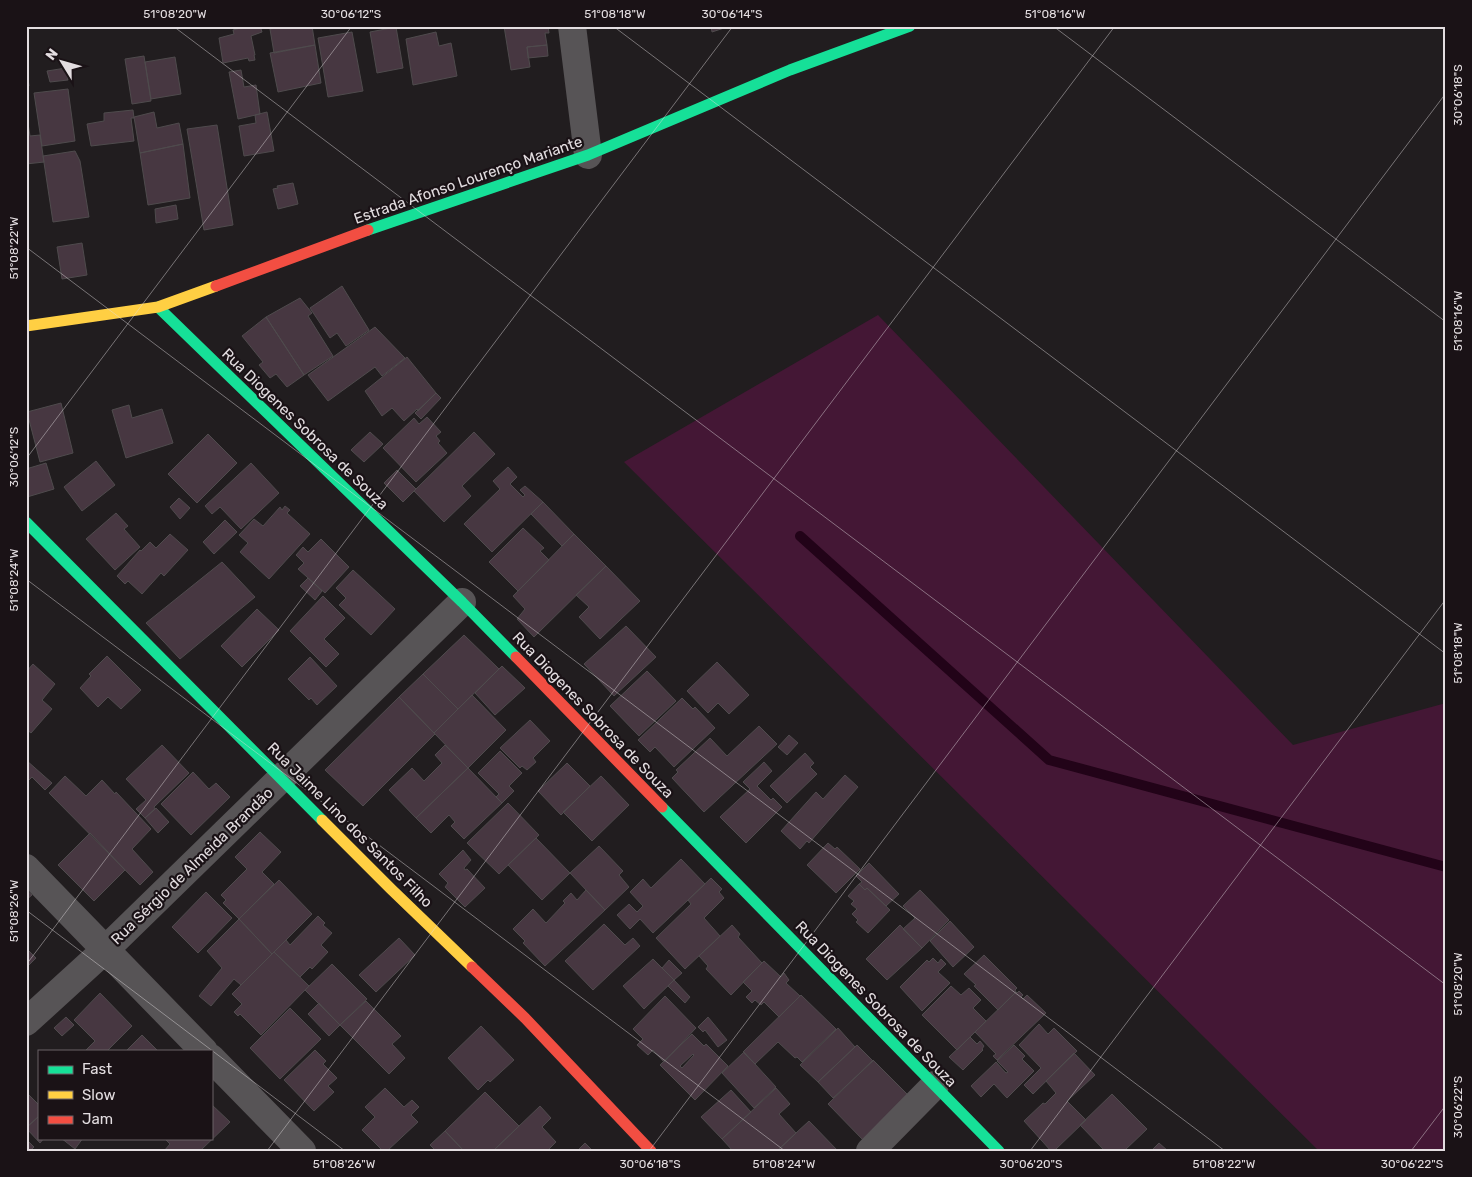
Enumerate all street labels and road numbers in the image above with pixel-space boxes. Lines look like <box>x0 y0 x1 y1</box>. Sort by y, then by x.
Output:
street label: Estrada Afonso Lourenço Mariante <box>351 132 585 228</box>
street label: Rua Diogenes Sobrosa de Souza <box>218 345 392 513</box>
street label: Rua Diogenes Sobrosa de Souza <box>509 628 677 802</box>
street label: Rua Jaime Lino dos Santos Filho <box>264 739 436 911</box>
street label: Rua Sérgio de Almeida Brandão <box>107 784 277 948</box>
street label: Rua Diogenes Sobrosa de Souza <box>792 917 960 1091</box>

